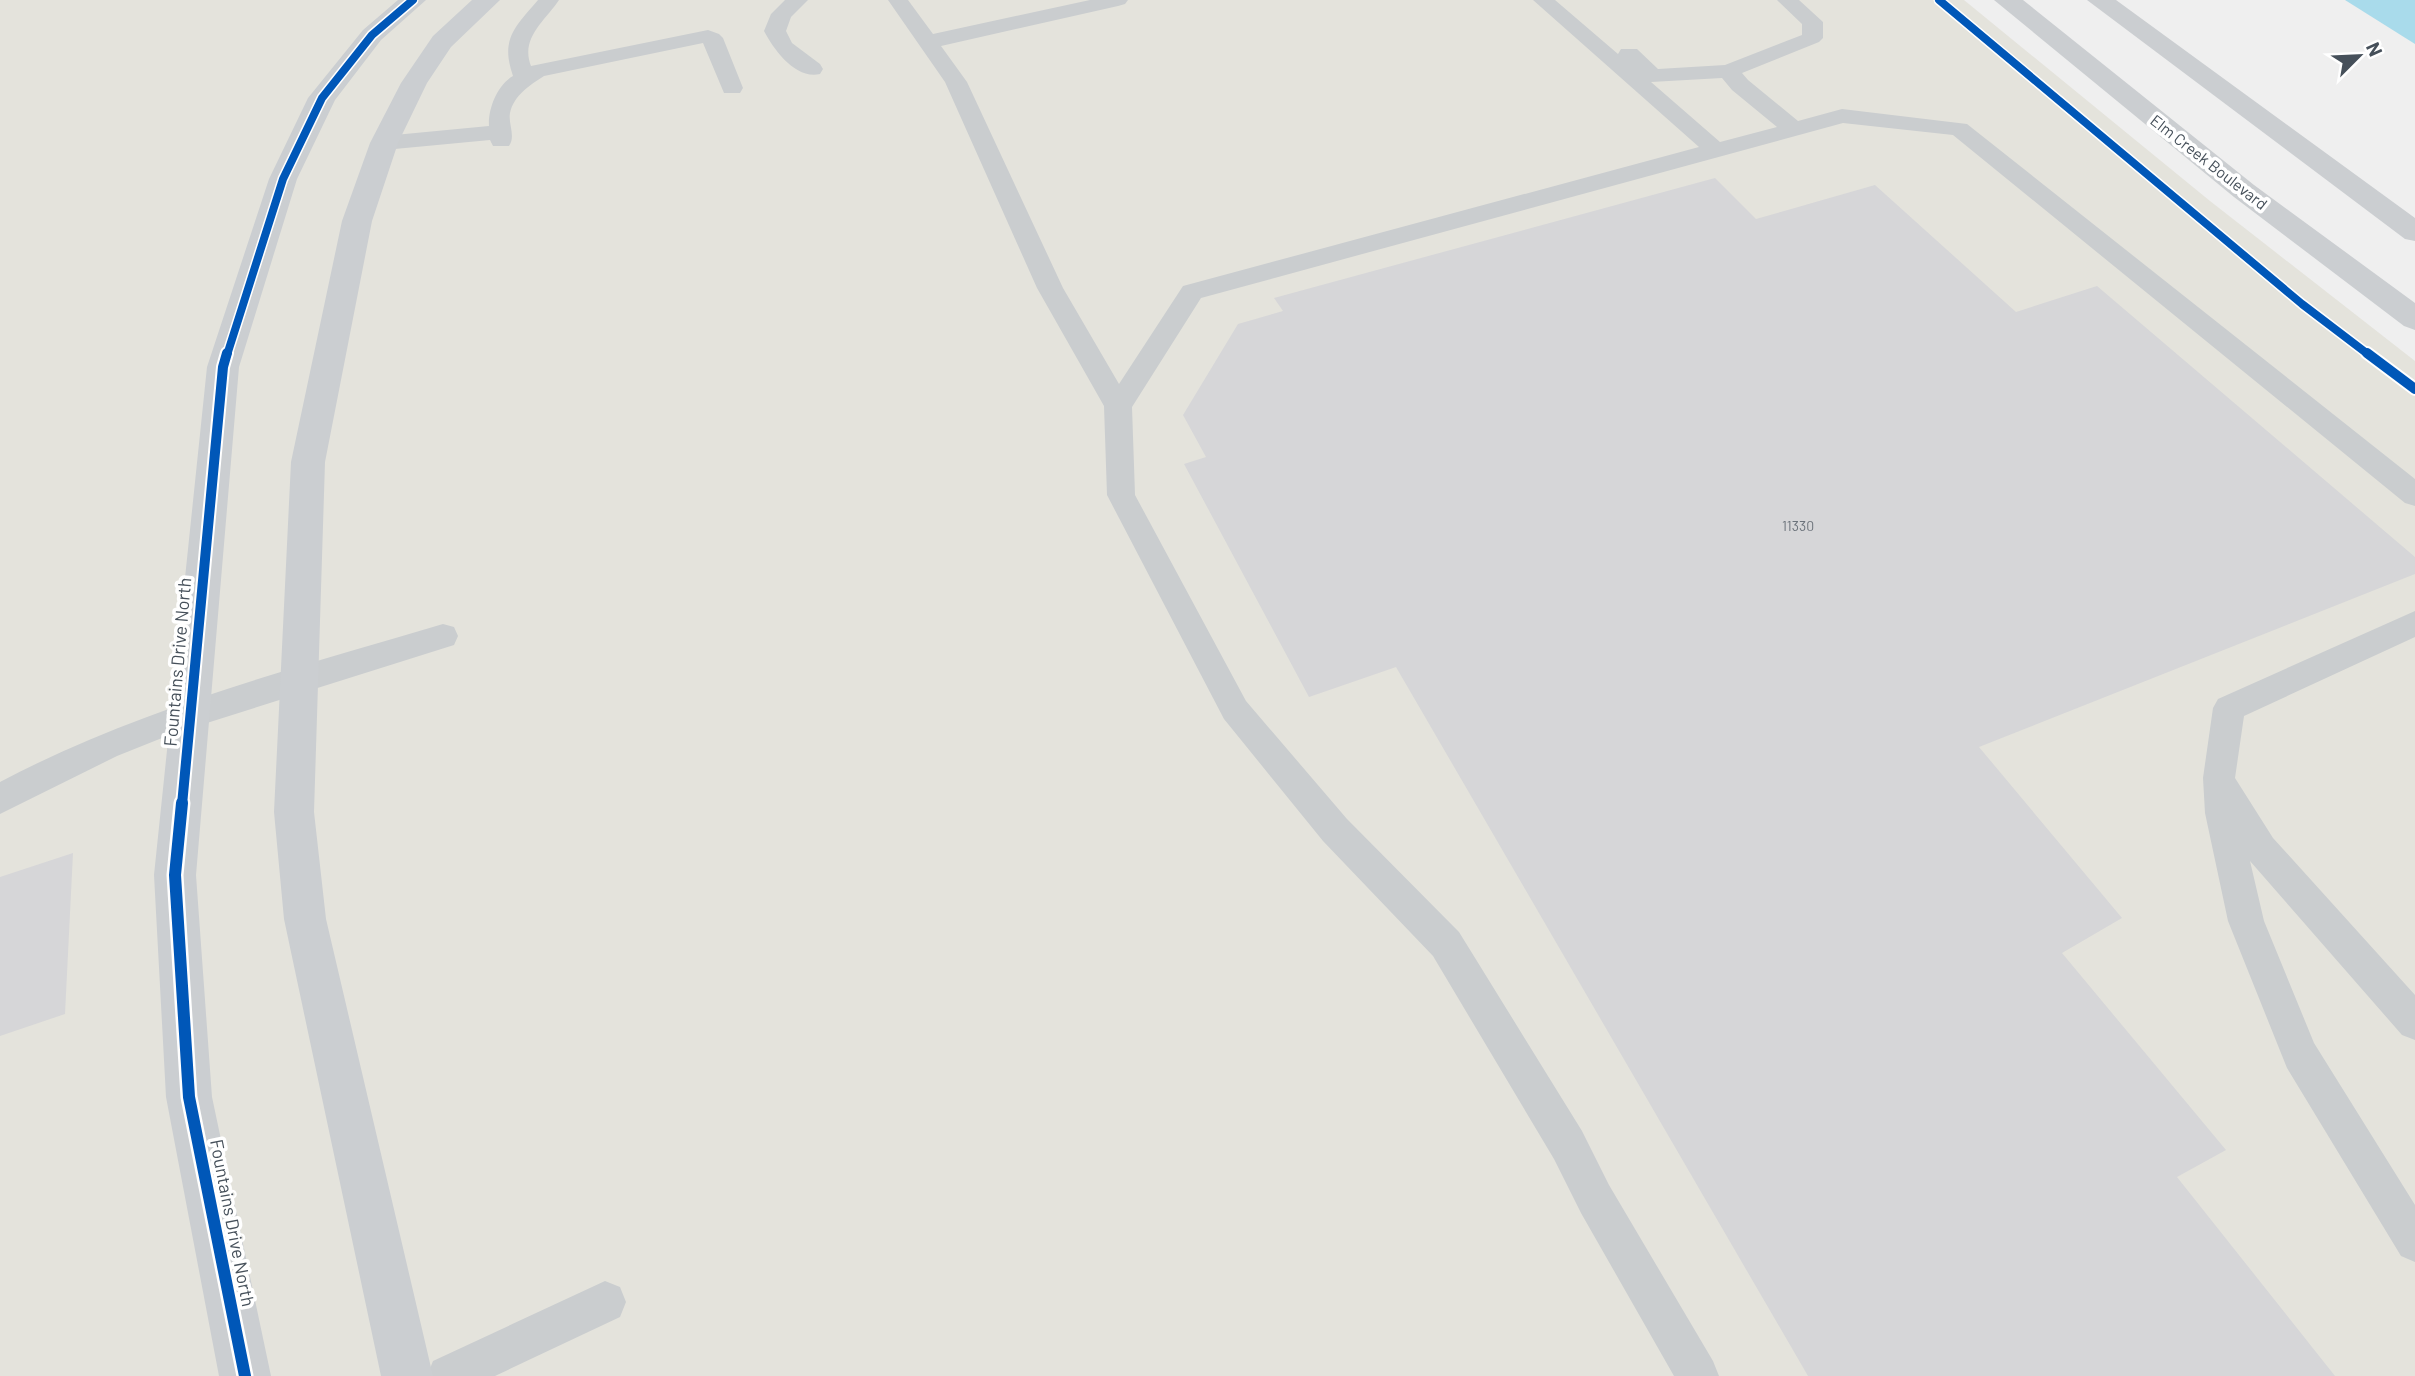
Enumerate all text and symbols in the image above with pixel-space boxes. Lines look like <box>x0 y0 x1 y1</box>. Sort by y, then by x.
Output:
north arrow <box>2324 21 2394 91</box>
text: N <box>2362 38 2388 59</box>
street label: Elm Creek Boulevard <box>2147 110 2271 213</box>
house number: 11330 <box>1782 517 1814 534</box>
street label: Fountains Drive North <box>159 576 195 747</box>
street label: Fountains Drive North <box>206 1137 260 1308</box>

